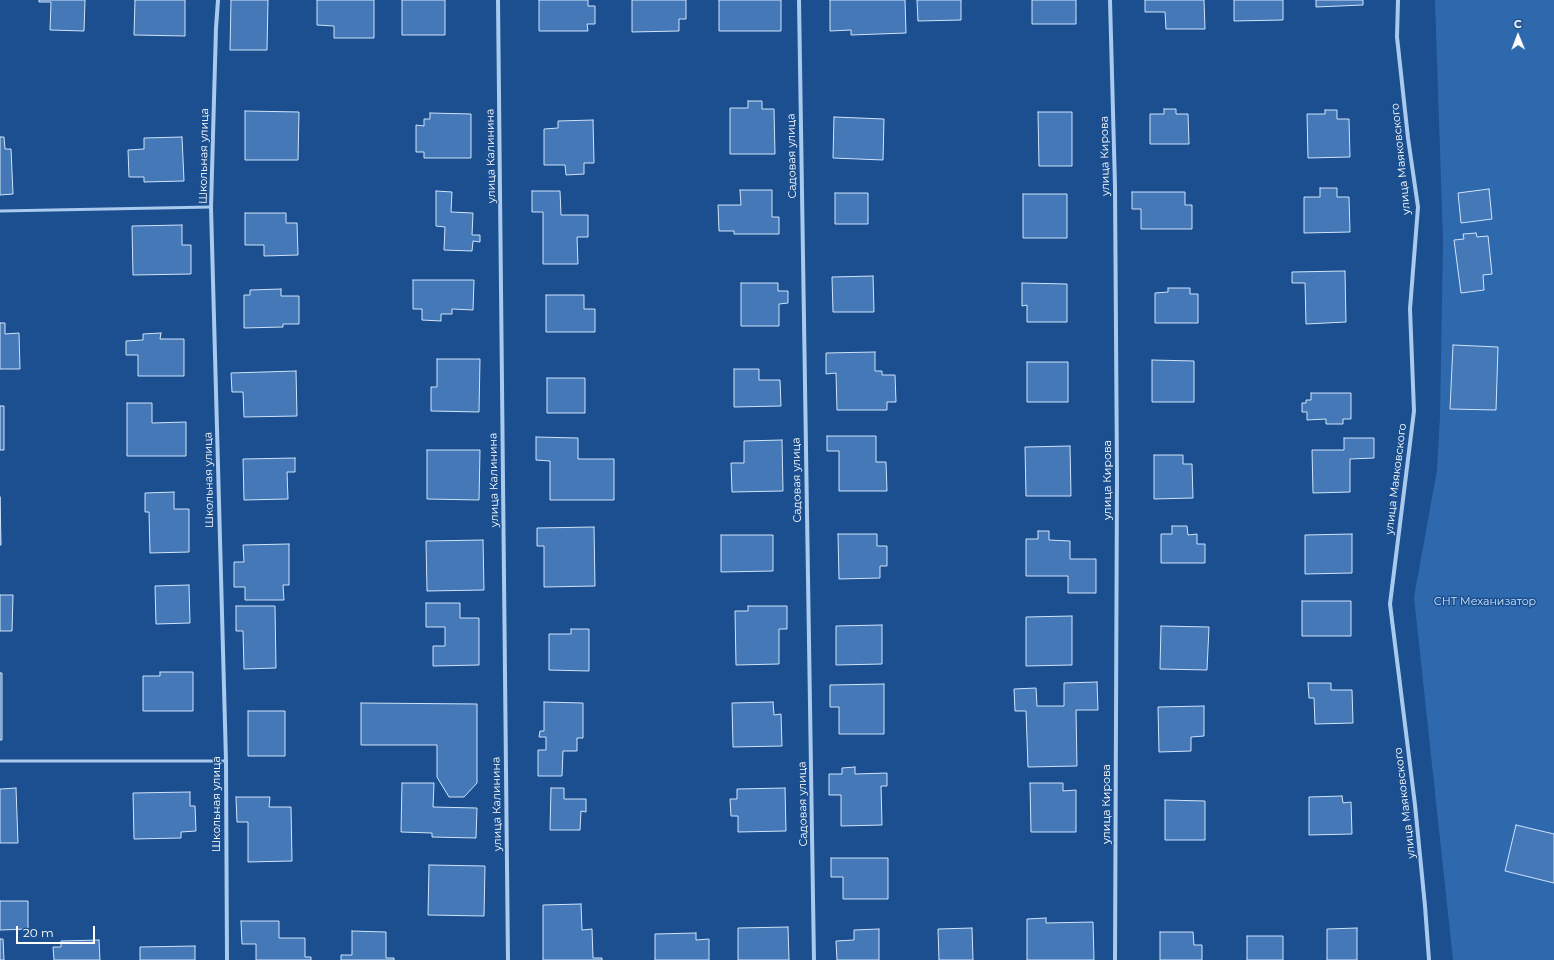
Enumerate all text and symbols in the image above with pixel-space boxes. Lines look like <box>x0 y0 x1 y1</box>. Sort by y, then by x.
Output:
north arrow <box>1498 16 1538 56</box>
text: С <box>1514 17 1522 31</box>
street label: улица Маяковского <box>1389 103 1413 215</box>
street label: Школьная улица <box>197 108 211 204</box>
street label: улица Калинина <box>484 109 498 203</box>
street label: Садовая улица <box>785 113 799 199</box>
street label: улица Кирова <box>1098 116 1112 196</box>
street label: улица Маяковского <box>1383 423 1409 535</box>
street label: Школьная улица <box>202 432 216 528</box>
street label: улица Калинина <box>487 433 501 527</box>
street label: Садовая улица <box>790 437 804 523</box>
street label: улица Кирова <box>1101 440 1115 520</box>
park label: СНТ Механизатор <box>1434 595 1536 609</box>
street label: улица Маяковского <box>1392 747 1418 859</box>
street label: Школьная улица <box>210 756 224 852</box>
street label: улица Калинина <box>490 757 504 851</box>
street label: Садовая улица <box>796 761 810 847</box>
street label: улица Кирова <box>1100 764 1114 844</box>
scale bar <box>18 918 97 944</box>
text: 20 m <box>23 925 54 940</box>

